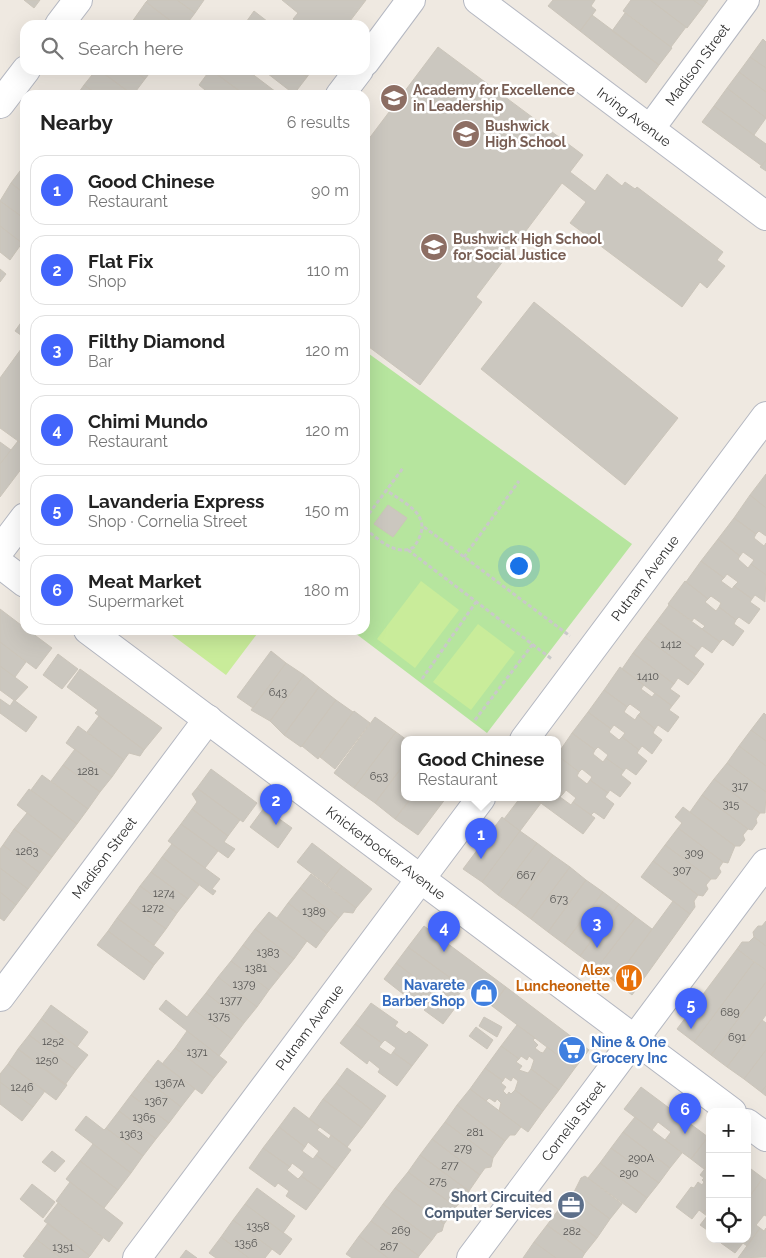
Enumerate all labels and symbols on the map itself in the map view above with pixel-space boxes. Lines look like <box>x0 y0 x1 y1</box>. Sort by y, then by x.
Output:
street label: Madison Street <box>662 20 733 109</box>
place label: Academy for Excellence in Leadership <box>413 82 575 114</box>
school or university icon: Academy for Excellence in Leadership <box>379 83 409 113</box>
street label: Irving Avenue <box>594 84 674 150</box>
place label: Bushwick High School <box>485 118 567 150</box>
school or university icon: Bushwick High School <box>451 119 481 149</box>
place label: Bushwick High School for Social Justice <box>453 231 602 263</box>
school or university icon: Bushwick High School for Social Justice <box>419 232 449 262</box>
street label: Putnam Avenue <box>608 532 682 624</box>
your location <box>506 553 532 579</box>
house number: 1412 <box>660 638 682 651</box>
house number: 1410 <box>637 670 659 683</box>
house number: 643 <box>269 686 287 699</box>
house number: 1281 <box>77 765 99 778</box>
house number: 653 <box>370 770 388 783</box>
house number: 317 <box>732 780 748 793</box>
pin: 2 <box>260 784 292 825</box>
house number: 315 <box>723 798 739 811</box>
street label: Knickerbocker Avenue <box>323 803 449 903</box>
street label: Madison Street <box>69 814 140 901</box>
pin: 1 <box>465 818 497 859</box>
house number: 1263 <box>16 845 39 858</box>
house number: 309 <box>684 847 704 860</box>
house number: 307 <box>673 864 691 877</box>
house number: 667 <box>516 869 536 882</box>
house number: 1274 <box>153 887 175 900</box>
house number: 673 <box>550 893 568 906</box>
house number: 1272 <box>142 902 164 915</box>
house number: 1389 <box>302 905 326 918</box>
pin: 3 <box>581 907 613 948</box>
pin: 4 <box>428 911 460 952</box>
house number: 1383 <box>257 946 280 959</box>
house number: 1381 <box>245 962 267 975</box>
place label: Alex Luncheonette <box>516 962 611 994</box>
restaurant icon: Alex Luncheonette <box>614 963 644 993</box>
place label: Navarete Barber Shop <box>382 977 466 1009</box>
house number: 1379 <box>233 978 255 991</box>
shop icon: Navarete Barber Shop <box>469 978 499 1008</box>
street label: Putnam Avenue <box>272 981 347 1073</box>
pin: 5 <box>675 988 707 1029</box>
house number: 1377 <box>220 994 242 1007</box>
house number: 689 <box>720 1006 740 1019</box>
house number: 1375 <box>208 1010 230 1023</box>
house number: 691 <box>728 1031 746 1044</box>
place label: Nine & One Grocery Inc <box>591 1034 668 1066</box>
house number: 1252 <box>42 1035 64 1048</box>
supermarket icon: Nine & One Grocery Inc <box>557 1035 587 1065</box>
house number: 1371 <box>186 1046 208 1059</box>
house number: 1250 <box>35 1054 59 1067</box>
house number: 1367A <box>155 1077 186 1090</box>
street label: Cornelia Street <box>538 1077 609 1164</box>
house number: 1246 <box>10 1081 34 1094</box>
pin: 6 <box>669 1093 701 1134</box>
house number: 1367 <box>144 1095 168 1108</box>
house number: 1365 <box>132 1111 156 1124</box>
house number: 281 <box>467 1126 484 1139</box>
house number: 1363 <box>119 1128 143 1141</box>
house number: 279 <box>454 1142 472 1155</box>
house number: 290A <box>628 1152 655 1165</box>
house number: 277 <box>441 1159 459 1172</box>
house number: 290 <box>620 1167 639 1180</box>
house number: 275 <box>429 1175 447 1188</box>
place label: Short Circuited Computer Services <box>424 1189 552 1221</box>
office icon: Short Circuited Computer Services <box>556 1190 586 1220</box>
house number: 1358 <box>246 1220 270 1233</box>
house number: 269 <box>392 1224 410 1237</box>
house number: 282 <box>563 1225 581 1238</box>
house number: 1356 <box>234 1237 258 1250</box>
house number: 267 <box>380 1240 398 1253</box>
house number: 1351 <box>52 1241 74 1254</box>

